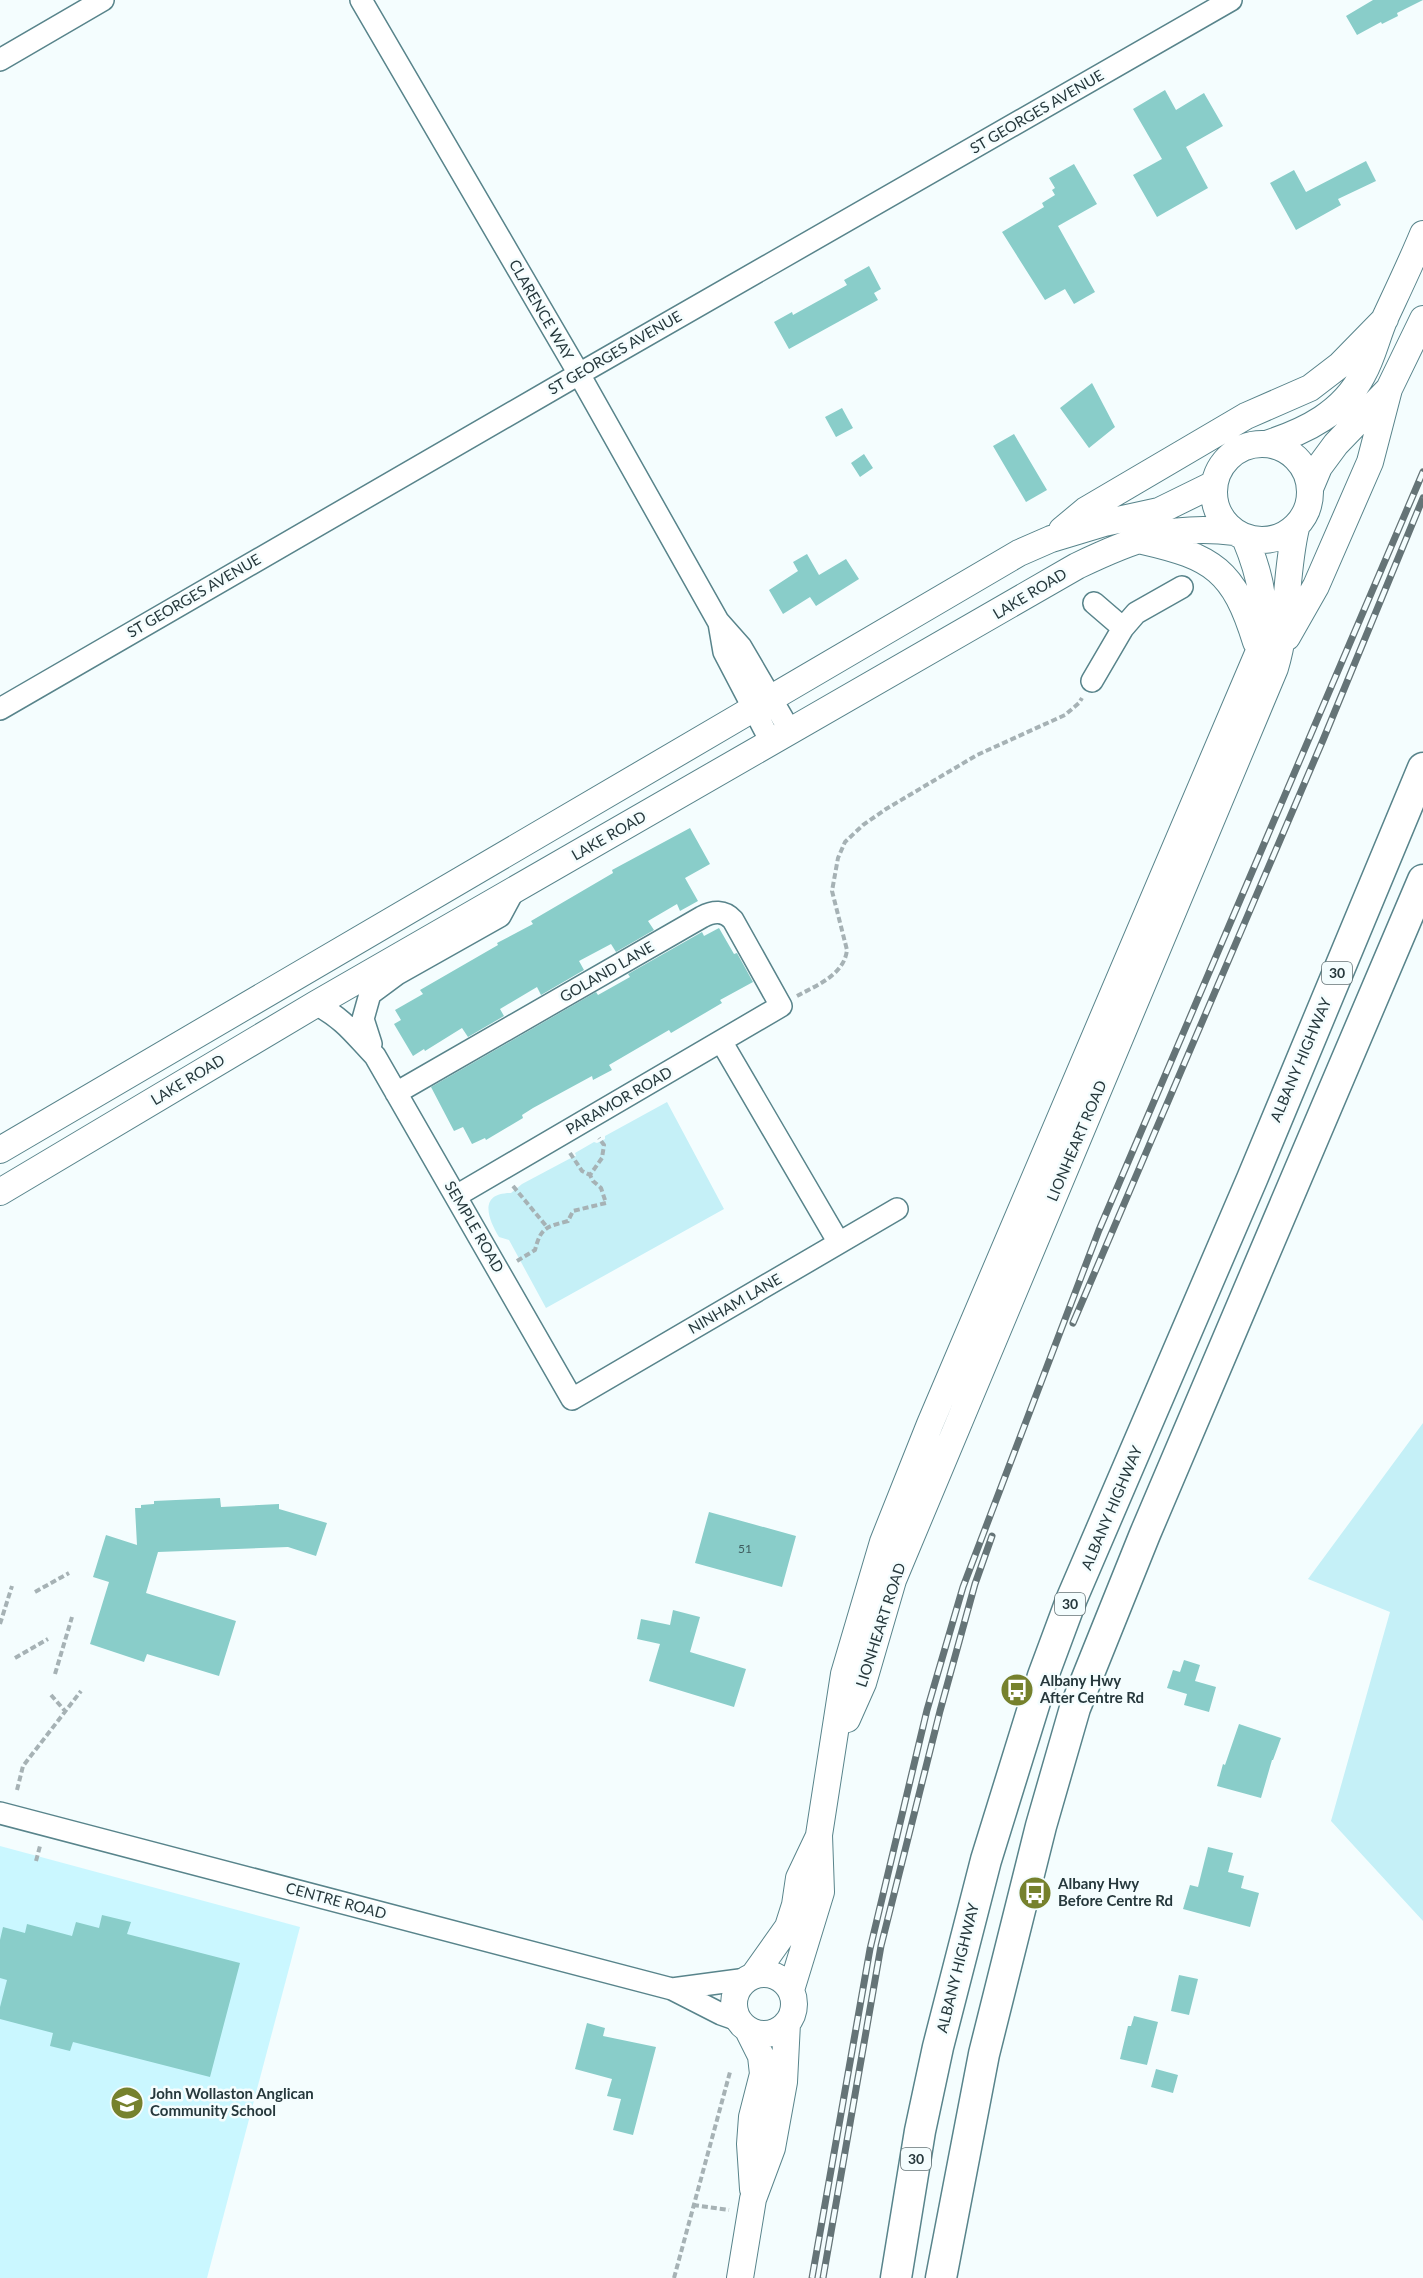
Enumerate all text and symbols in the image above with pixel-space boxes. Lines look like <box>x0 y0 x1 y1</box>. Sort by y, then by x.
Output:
street label: ST GEORGES AVENUE <box>966 65 1107 157</box>
street label: CLARENCE WAY <box>506 256 578 364</box>
street label: ST GEORGES AVENUE <box>544 306 685 398</box>
street label: ST GEORGES AVENUE <box>123 549 264 641</box>
street label: LAKE ROAD <box>989 564 1070 622</box>
street label: LAKE ROAD <box>568 807 649 864</box>
street label: GOLAND LANE <box>556 937 657 1005</box>
road number: 30 <box>1322 962 1352 984</box>
street label: ALBANY HIGHWAY <box>1266 994 1335 1124</box>
street label: LAKE ROAD <box>147 1050 228 1108</box>
street label: PARAMOR ROAD <box>562 1062 675 1138</box>
street label: LIONHEART ROAD <box>1042 1077 1110 1204</box>
street label: SEMPLE ROAD <box>441 1178 508 1275</box>
street label: NINHAM LANE <box>685 1269 784 1337</box>
street label: ALBANY HIGHWAY <box>1077 1442 1146 1572</box>
house number: 51 <box>738 1541 752 1556</box>
street label: LIONHEART ROAD <box>851 1560 909 1689</box>
road number: 30 <box>1055 1593 1085 1615</box>
place label: Albany Hwy After Centre Rd <box>1039 1671 1144 1706</box>
bus stop icon: Albany Hwy After Centre Rd <box>999 1672 1035 1708</box>
place label: Albany Hwy Before Centre Rd <box>1057 1874 1173 1909</box>
bus stop icon: Albany Hwy Before Centre Rd <box>1017 1875 1053 1911</box>
street label: CENTRE ROAD <box>284 1878 389 1922</box>
street label: ALBANY HIGHWAY <box>932 1900 982 2034</box>
place label: John Wollaston Anglican Community School <box>150 2084 314 2119</box>
school or university icon: John Wollaston Anglican Community School <box>109 2085 145 2121</box>
road number: 30 <box>901 2148 931 2170</box>

